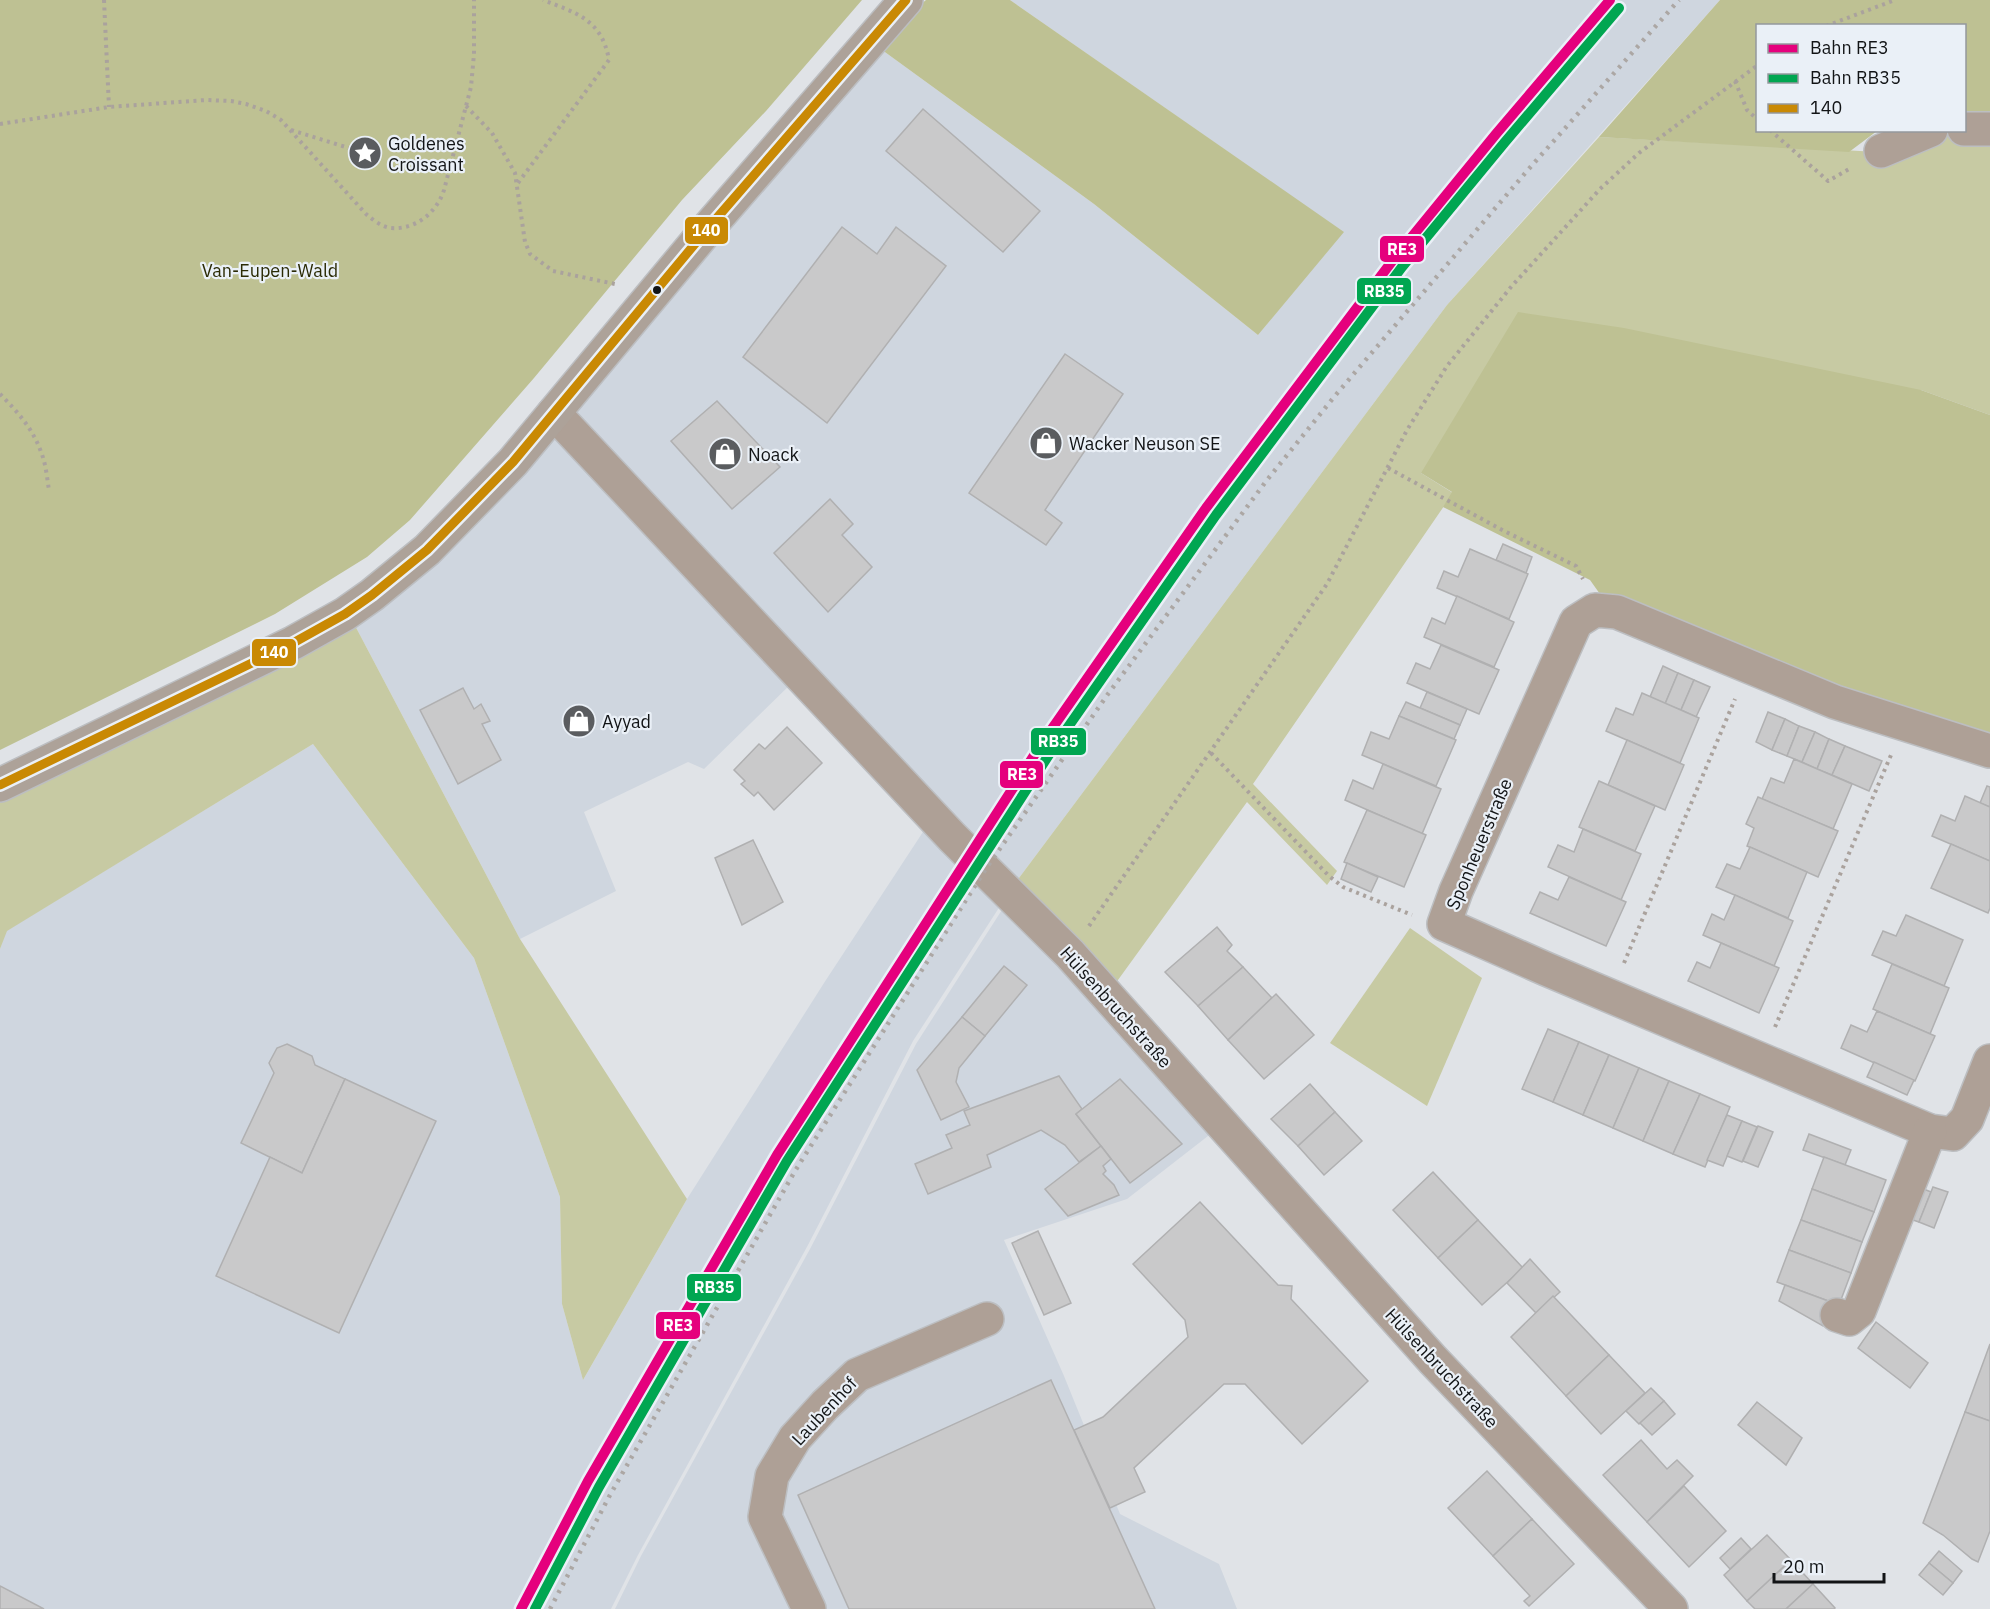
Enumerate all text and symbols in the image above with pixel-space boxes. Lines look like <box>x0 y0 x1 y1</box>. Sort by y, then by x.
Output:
legend <box>1756 24 1966 132</box>
text: Bahn RE3 <box>1810 36 1889 59</box>
text: Bahn RB35 <box>1810 66 1901 89</box>
text: 140 <box>1810 96 1842 119</box>
place label: Goldenes Croissant <box>388 132 465 176</box>
place icon: Goldenes Croissant <box>347 135 383 171</box>
line badge: 140 <box>684 216 729 245</box>
text: 140 <box>692 220 721 240</box>
line badge: RE3 <box>1379 235 1425 263</box>
text: RE3 <box>1387 239 1417 259</box>
park label: Van-Eupen-Wald <box>202 259 338 282</box>
line badge: RB35 <box>1356 277 1412 305</box>
text: RB35 <box>1364 281 1405 301</box>
unlabelled marker <box>651 284 663 296</box>
shop icon: Wacker Neuson SE <box>1028 425 1064 461</box>
place label: Wacker Neuson SE <box>1069 432 1221 455</box>
shop icon: Noack <box>707 436 743 472</box>
place label: Noack <box>748 443 799 466</box>
line badge: 140 <box>251 638 297 667</box>
text: 140 <box>260 642 289 662</box>
shop icon: Ayyad <box>561 703 597 739</box>
place label: Ayyad <box>602 710 651 733</box>
line badge: RB35 <box>1030 727 1087 756</box>
text: RB35 <box>1038 731 1079 751</box>
line badge: RE3 <box>999 760 1044 789</box>
text: RE3 <box>1007 764 1037 784</box>
street label: Sponheuerstraße <box>1441 775 1517 913</box>
street label: Hülsenbruchstraße <box>1055 941 1177 1073</box>
line badge: RB35 <box>686 1273 742 1302</box>
text: RB35 <box>694 1277 735 1297</box>
street label: Hülsenbruchstraße <box>1380 1303 1504 1433</box>
line badge: RE3 <box>655 1311 701 1340</box>
text: RE3 <box>663 1315 693 1335</box>
street label: Laubenhof <box>786 1372 862 1450</box>
scale bar <box>1774 1546 1884 1584</box>
text: 20 m <box>1783 1555 1825 1578</box>

